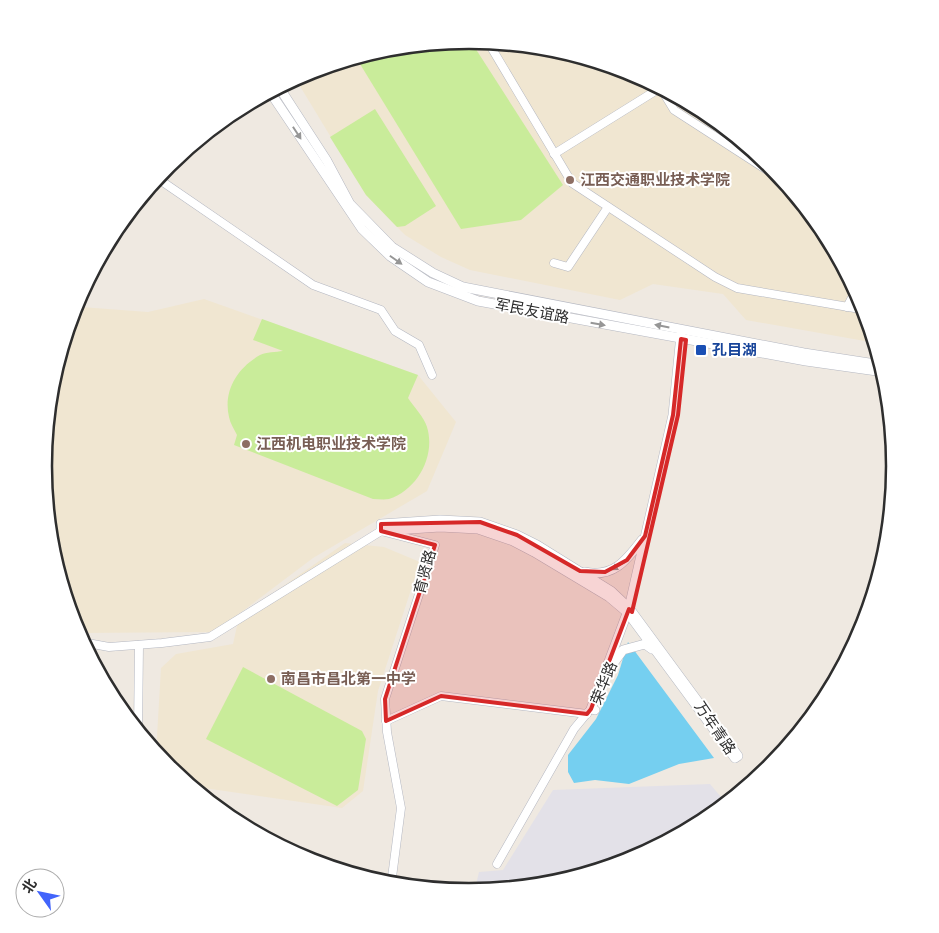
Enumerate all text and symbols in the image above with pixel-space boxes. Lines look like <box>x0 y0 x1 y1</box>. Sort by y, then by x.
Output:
one-way arrow <box>292 126 302 139</box>
place label: 江西交通职业技术学院 <box>580 170 730 189</box>
marker: 江西交通职业技术学院 <box>564 174 576 186</box>
one-way arrow <box>389 255 403 265</box>
street label: 军民友谊路 <box>493 294 571 327</box>
one-way arrow <box>591 320 607 328</box>
one-way arrow <box>653 321 669 329</box>
place label: 孔目湖 <box>712 340 757 359</box>
marker: 孔目湖 <box>694 343 708 357</box>
place label: 江西机电职业技术学院 <box>256 434 406 453</box>
marker: 江西机电职业技术学院 <box>240 438 252 450</box>
street label: 育贤路 <box>410 548 440 596</box>
one-way arrow <box>612 561 625 570</box>
street label: 荣华路 <box>586 658 621 707</box>
place label: 南昌市昌北第一中学 <box>281 669 416 688</box>
marker: 南昌市昌北第一中学 <box>265 673 277 685</box>
street label: 万年青路 <box>691 698 740 758</box>
north arrow <box>15 868 65 918</box>
text: 北 <box>18 875 40 897</box>

